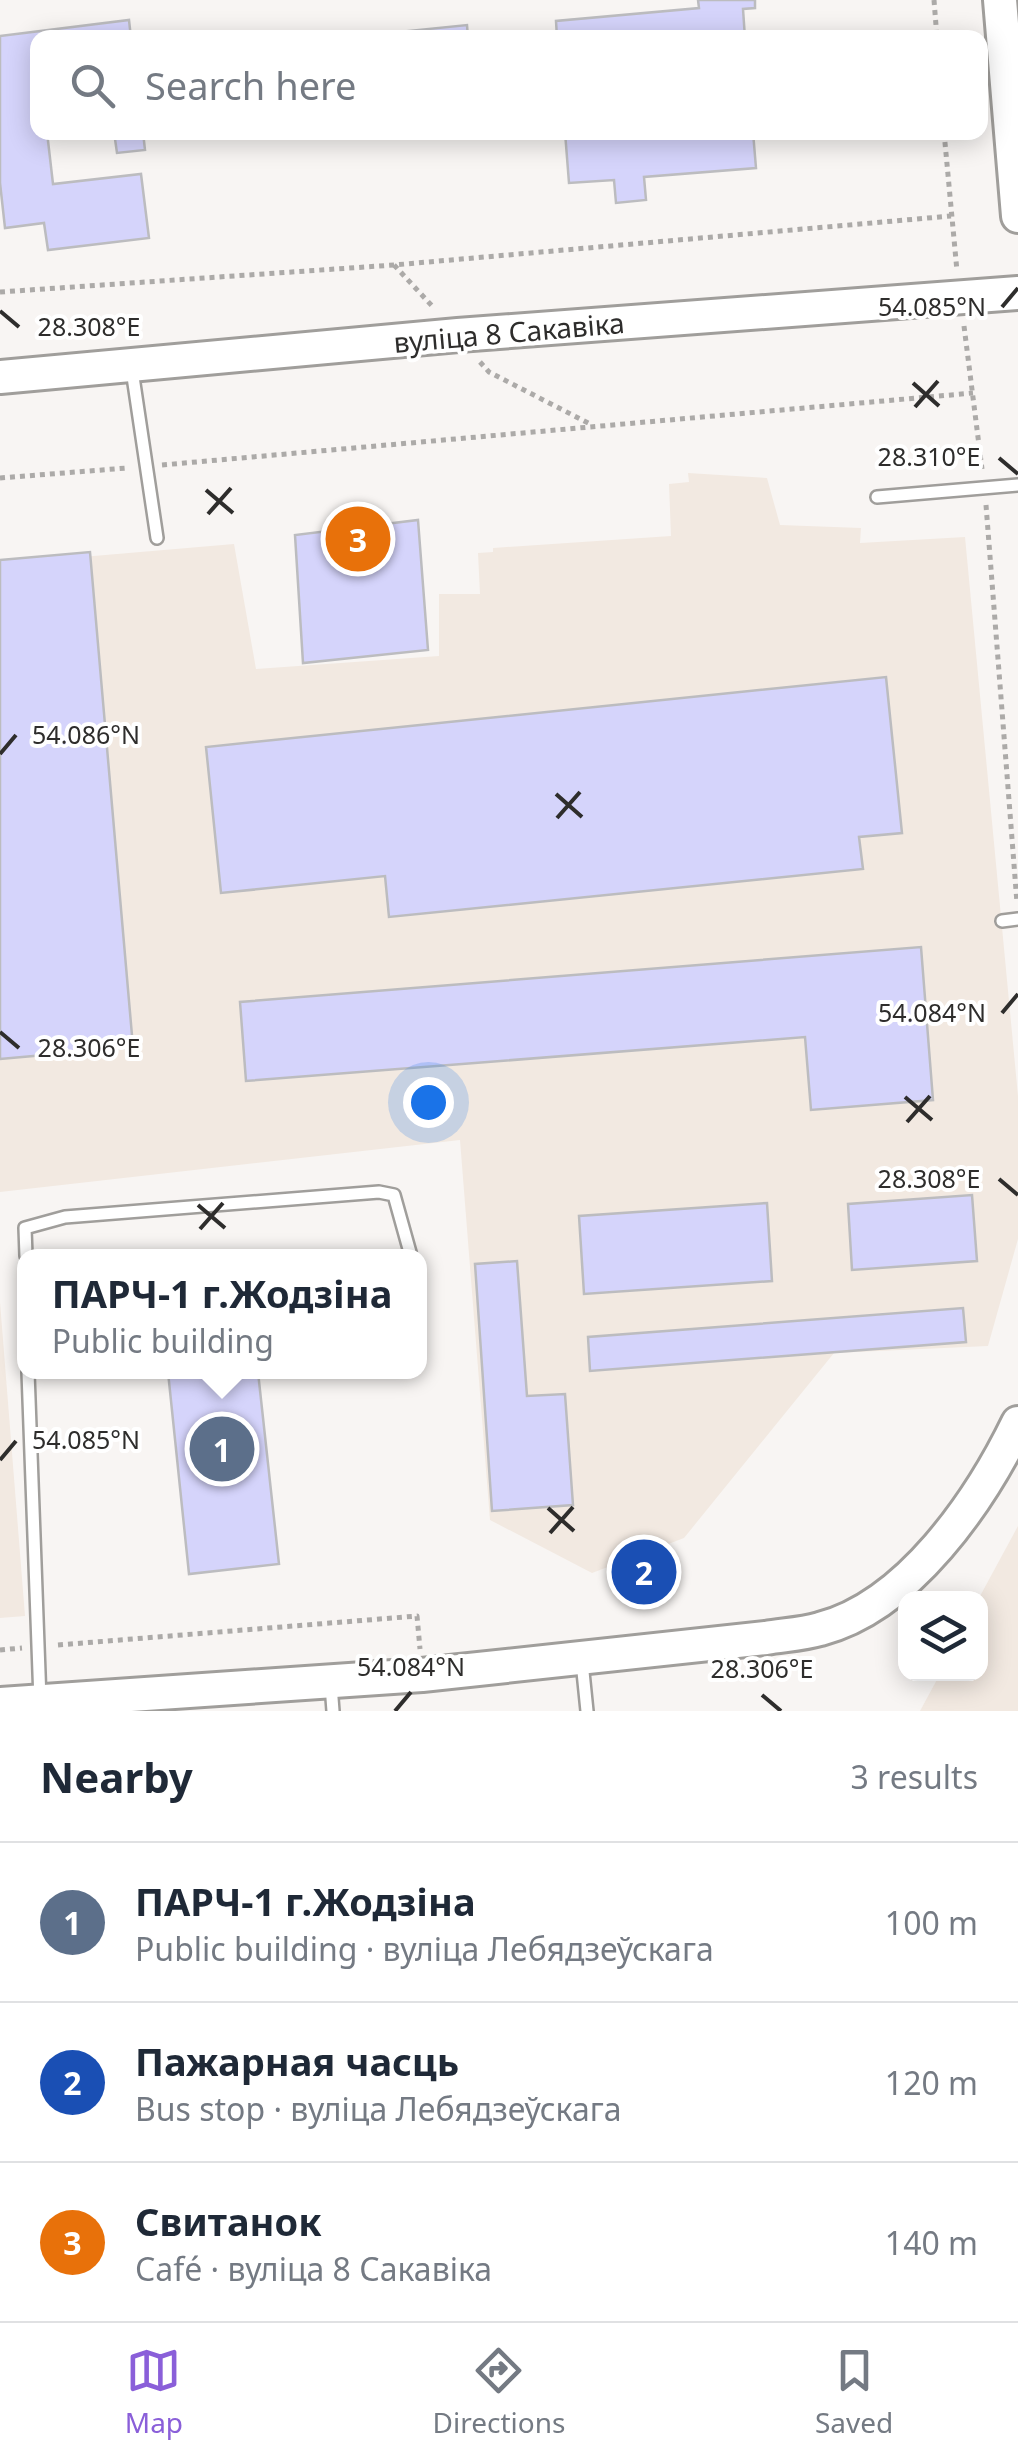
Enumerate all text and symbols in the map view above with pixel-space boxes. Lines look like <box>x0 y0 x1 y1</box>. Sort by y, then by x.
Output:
search box <box>30 30 988 140</box>
icon: search <box>65 58 120 113</box>
text: Search here <box>145 59 356 111</box>
text: 54.085°N <box>878 289 986 323</box>
street label: вуліца 8 Сакавіка <box>392 303 626 361</box>
text: 28.308°E <box>38 309 140 343</box>
text: 28.310°E <box>878 439 980 473</box>
pin: 3 <box>326 502 390 576</box>
text: 54.086°N <box>32 717 140 751</box>
text: 54.084°N <box>878 995 986 1029</box>
text: 28.306°E <box>38 1030 140 1064</box>
your location <box>403 1077 454 1128</box>
text: 28.308°E <box>878 1161 980 1195</box>
popup <box>17 1249 427 1379</box>
text: ПАРЧ-1 г.Жодзіна <box>52 1267 392 1319</box>
text: Public building <box>52 1319 274 1362</box>
pin: 1 <box>190 1412 254 1486</box>
text: 54.085°N <box>32 1422 140 1456</box>
pin: 2 <box>612 1534 676 1610</box>
map controls <box>898 1591 988 1681</box>
button: layers <box>898 1591 988 1681</box>
text: 54.084°N <box>357 1649 465 1683</box>
text: 28.306°E <box>711 1651 813 1685</box>
text: Nearby <box>40 1748 193 1805</box>
text: 3 results <box>851 1755 978 1798</box>
text: ПАРЧ-1 г.Жодзіна <box>135 1875 476 1927</box>
text: 1 <box>63 1901 82 1944</box>
text: 100 m <box>885 1901 978 1944</box>
text: Public building · вуліца Лебядзеўскага <box>135 1927 714 1970</box>
text: Пажарная часць <box>135 2035 459 2087</box>
text: 2 <box>63 2061 82 2104</box>
text: 120 m <box>885 2061 978 2104</box>
text: Bus stop · вуліца Лебядзеўскага <box>135 2087 622 2130</box>
text: Свитанок <box>135 2195 322 2247</box>
text: 3 <box>63 2221 82 2264</box>
text: 140 m <box>885 2221 978 2264</box>
text: Café · вуліца 8 Сакавіка <box>135 2247 492 2290</box>
tab: Map <box>125 2343 183 2441</box>
tab: Directions <box>433 2343 565 2441</box>
tab: Saved <box>815 2343 893 2441</box>

